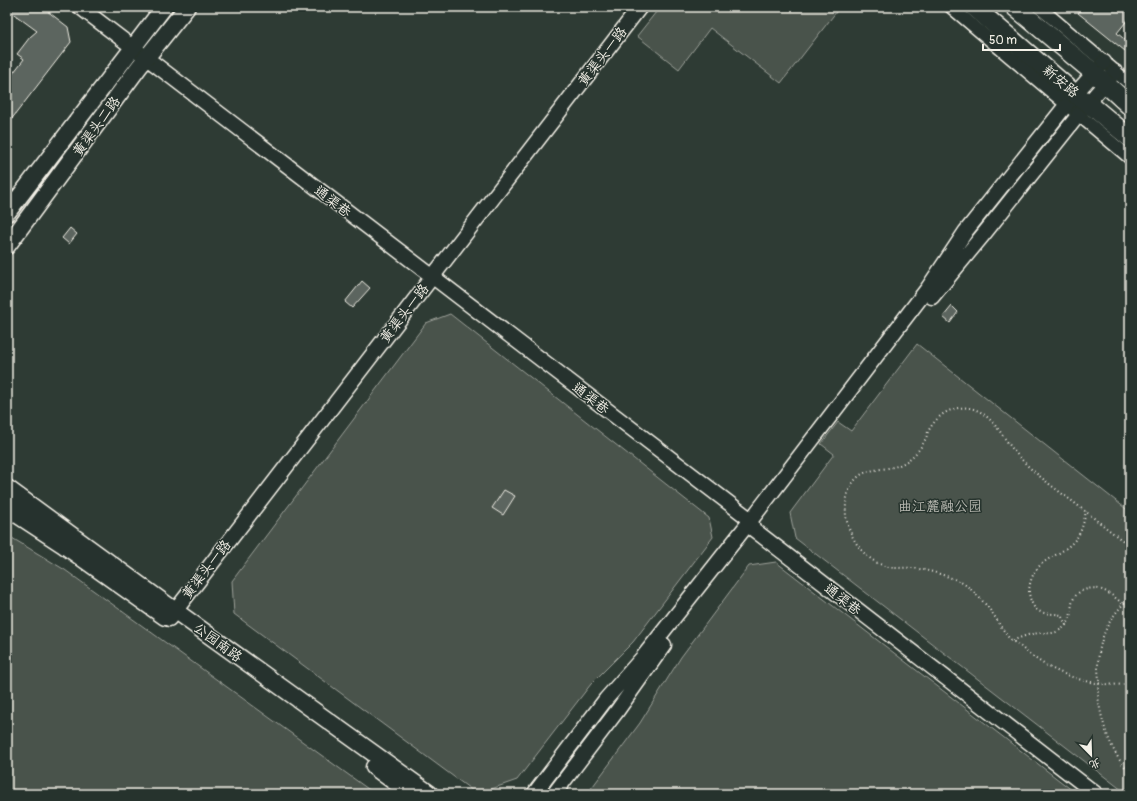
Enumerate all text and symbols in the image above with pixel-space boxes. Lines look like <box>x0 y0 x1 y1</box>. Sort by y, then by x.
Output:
street label: 黄渠头一路 <box>574 23 631 89</box>
scale bar <box>983 26 1060 52</box>
text: 50 m <box>989 33 1017 48</box>
street label: 新安路 <box>1039 61 1082 101</box>
street label: 黄渠头二路 <box>69 93 124 160</box>
street label: 通渠巷 <box>311 182 355 221</box>
street label: 黄渠头一路 <box>376 280 433 346</box>
street label: 通渠巷 <box>569 379 613 418</box>
park label: 曲江麓融公园 <box>898 498 982 515</box>
street label: 黄渠头一路 <box>178 536 235 602</box>
street label: 通渠巷 <box>821 580 865 620</box>
street label: 公园南路 <box>190 619 245 666</box>
north arrow <box>1071 735 1111 775</box>
text: 北 <box>1087 756 1102 772</box>

